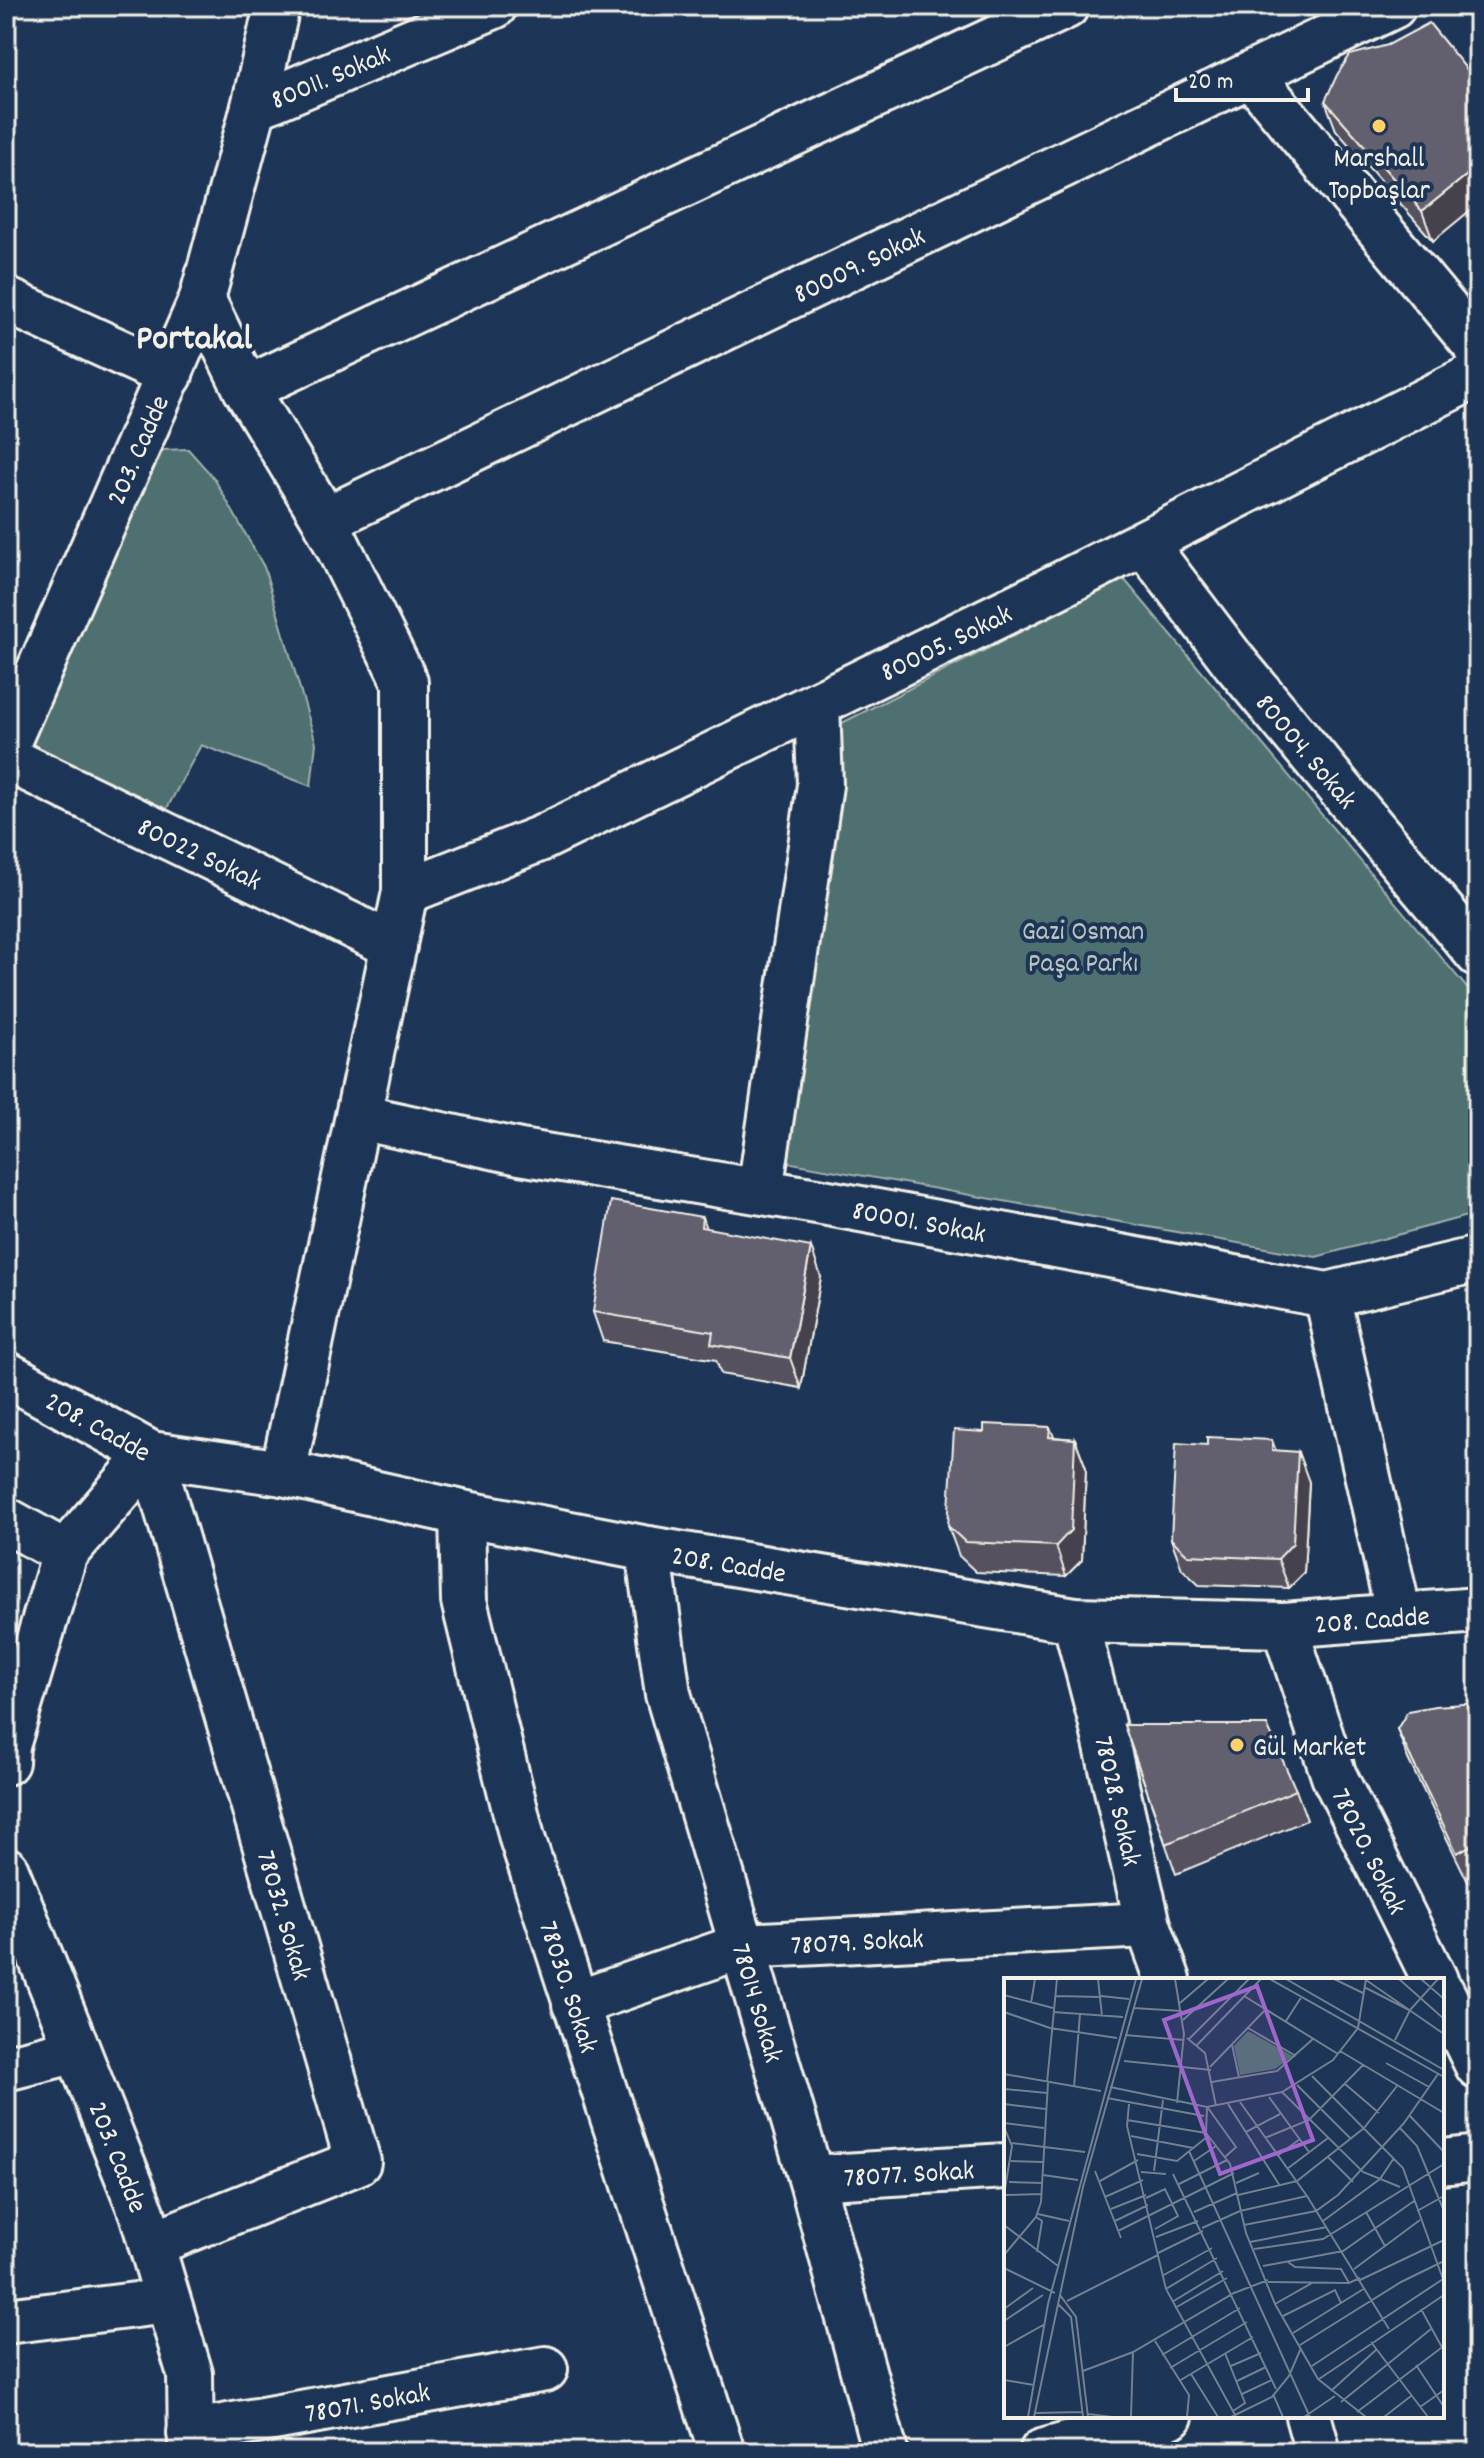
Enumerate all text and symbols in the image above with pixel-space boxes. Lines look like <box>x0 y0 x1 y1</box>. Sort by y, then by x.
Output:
street label: 80011. Sokak <box>266 37 397 123</box>
scale bar <box>1176 52 1308 102</box>
text: 20 m <box>1188 66 1234 100</box>
marker: Marshall Topbaşlar <box>1370 117 1388 135</box>
place label: Marshall Topbaşlar <box>1328 141 1430 213</box>
street label: 80009. Sokak <box>788 219 933 317</box>
district label: Portakal <box>136 315 252 367</box>
street label: 203. Cadde <box>99 390 182 513</box>
street label: 80005. Sokak <box>875 597 1020 695</box>
street label: 80004. Sokak <box>1243 686 1364 820</box>
street label: 80022 Sokak <box>129 810 267 904</box>
park label: Gazi Osman Paşa Parkı <box>1022 914 1144 986</box>
street label: 80001. Sokak <box>848 1193 989 1257</box>
street label: 208. Cadde <box>36 1384 157 1475</box>
street label: 208. Cadde <box>668 1538 788 1597</box>
street label: 208. Cadde <box>1313 1599 1431 1648</box>
place label: Gül Market <box>1253 1730 1366 1770</box>
street label: 78028. Sokak <box>1080 1733 1149 1871</box>
marker: Gül Market <box>1228 1736 1246 1754</box>
street label: 78020. Sokak <box>1318 1782 1415 1923</box>
street label: 78032. Sokak <box>243 1846 319 1986</box>
street label: 78030. Sokak <box>525 1917 606 2059</box>
street label: 78079. Sokak <box>790 1922 925 1968</box>
street label: 78014 Sokak <box>718 1940 791 2068</box>
inset map <box>1004 1978 1444 2418</box>
street label: 203. Cadde <box>75 2097 155 2220</box>
street label: 78077. Sokak <box>843 2153 976 2201</box>
street label: 78071. Sokak <box>302 2375 434 2437</box>

